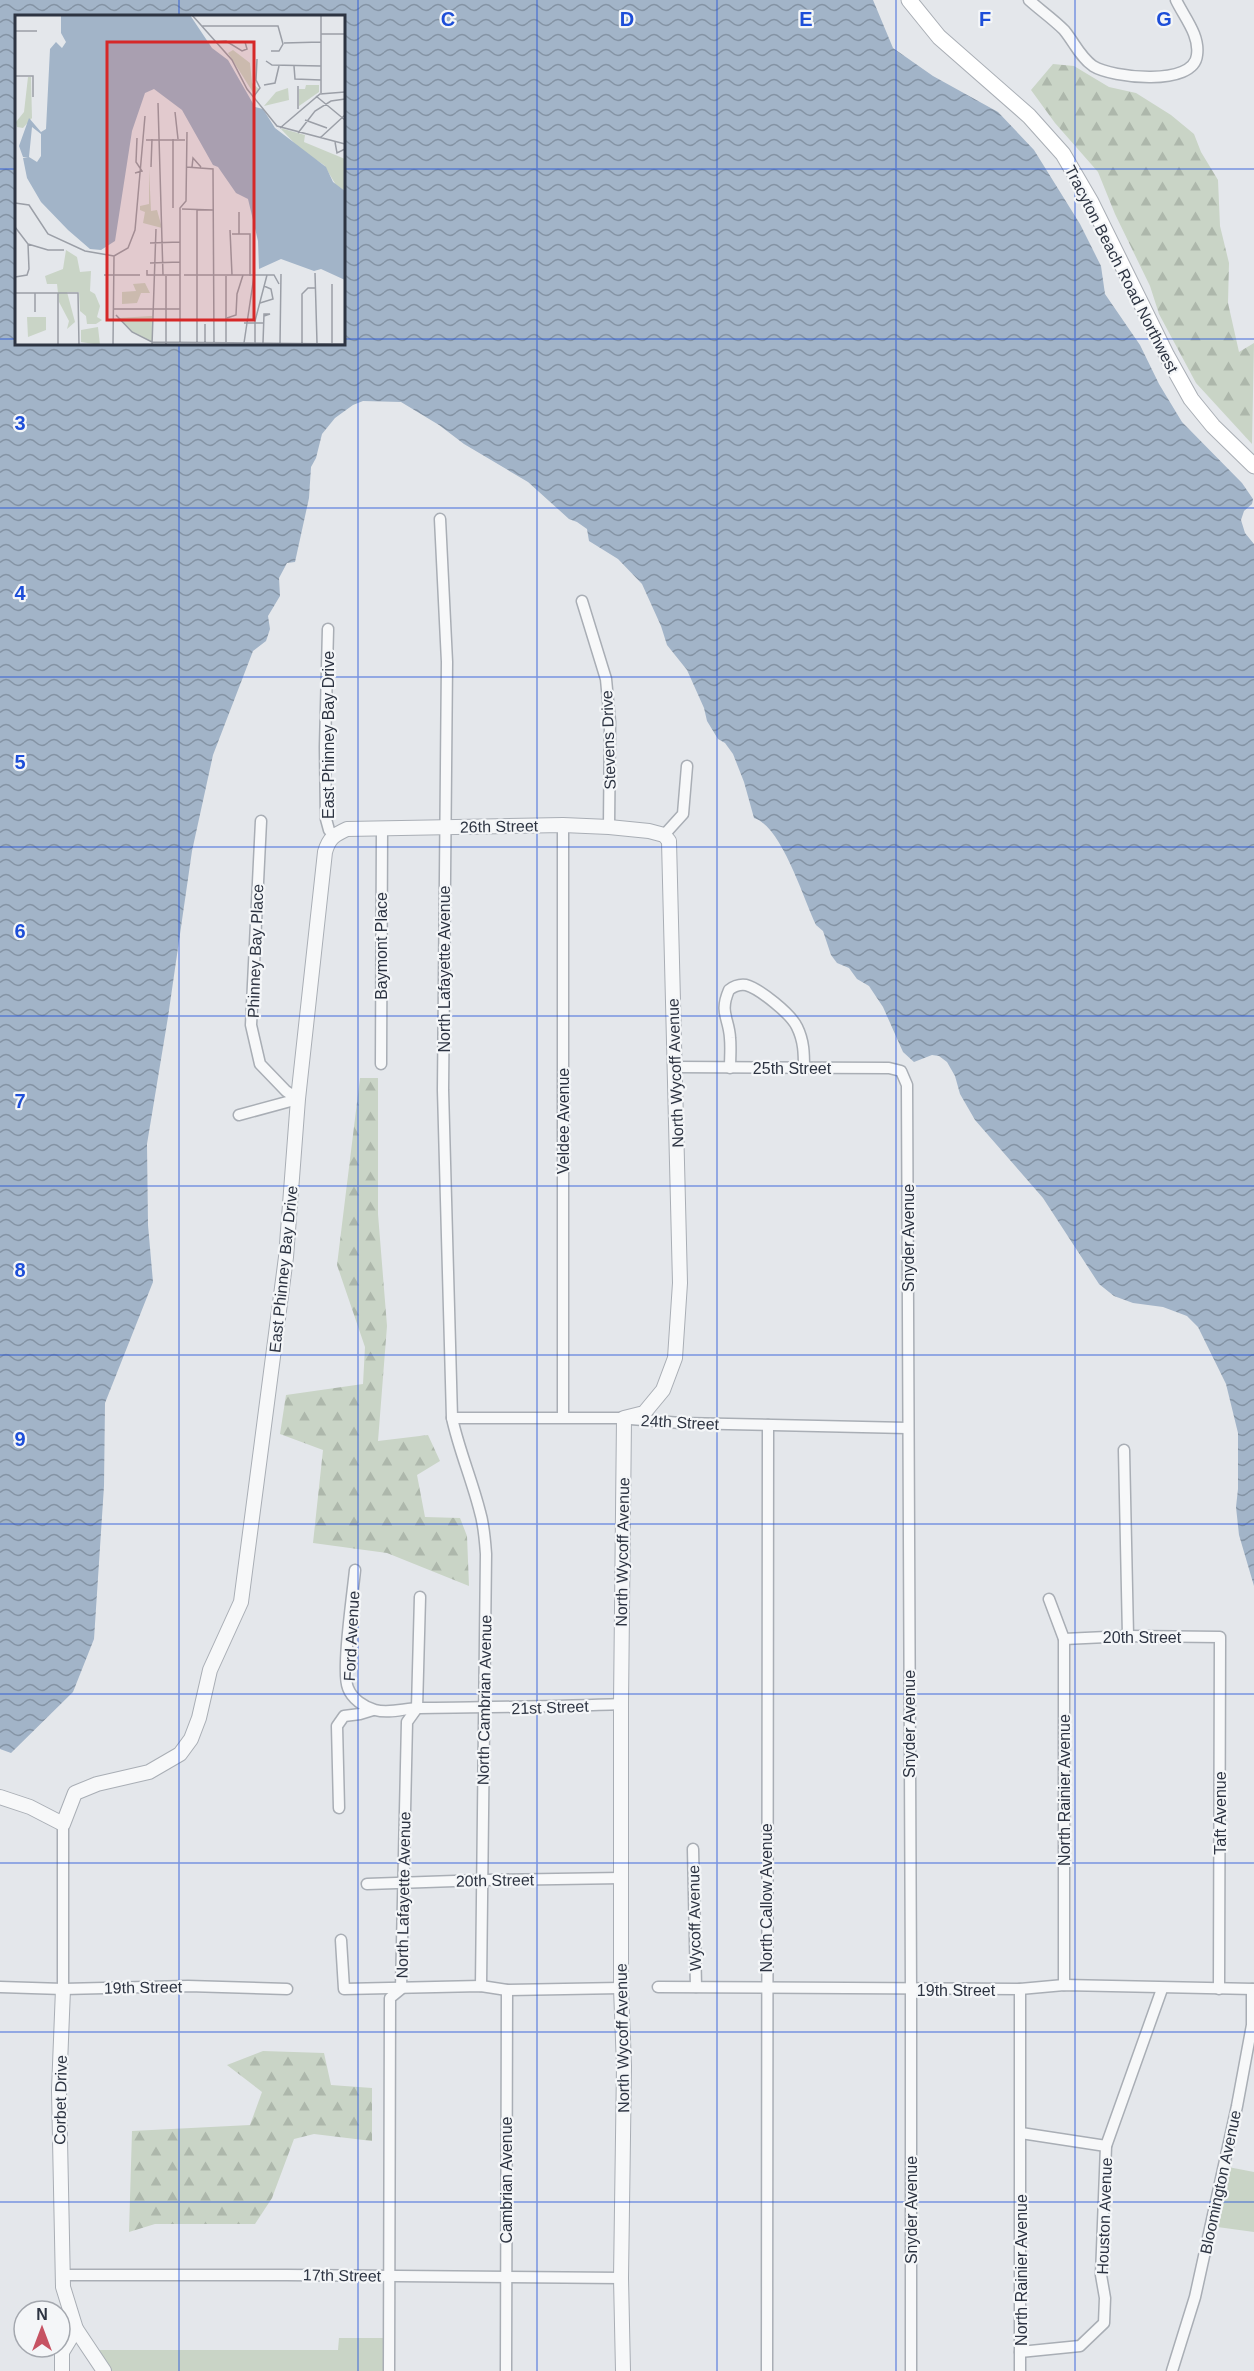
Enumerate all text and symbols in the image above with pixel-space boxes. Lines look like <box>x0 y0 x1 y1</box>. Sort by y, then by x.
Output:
text: C <box>441 8 455 30</box>
text: D <box>620 8 634 30</box>
text: E <box>799 8 813 30</box>
text: F <box>979 8 991 30</box>
text: G <box>1156 8 1172 30</box>
inset map <box>15 15 345 345</box>
street label: Tracyton Beach Road Northwest <box>1062 163 1182 376</box>
text: 3 <box>14 412 26 434</box>
text: 4 <box>14 582 26 604</box>
street label: East Phinney Bay Drive <box>320 651 337 819</box>
street label: Stevens Drive <box>598 690 619 790</box>
text: 5 <box>14 751 26 773</box>
street label: 26th Street <box>460 817 539 836</box>
street label: Phinney Bay Place <box>245 884 266 1018</box>
street label: North Lafayette Avenue <box>436 885 453 1052</box>
street label: Baymont Place <box>373 892 390 1000</box>
text: 6 <box>14 920 26 942</box>
street label: North Wycoff Avenue <box>664 998 687 1148</box>
street label: 25th Street <box>753 1060 832 1077</box>
street label: Veldee Avenue <box>555 1068 572 1174</box>
text: 7 <box>14 1090 26 1112</box>
street label: East Phinney Bay Drive <box>266 1184 301 1354</box>
street label: Snyder Avenue <box>900 1184 917 1292</box>
text: 8 <box>14 1259 26 1281</box>
street label: 24th Street <box>640 1412 720 1433</box>
text: 9 <box>14 1428 26 1450</box>
street label: North Wycoff Avenue <box>613 1477 632 1627</box>
street label: Ford Avenue <box>341 1590 362 1682</box>
street label: North Cambrian Avenue <box>475 1615 494 1785</box>
street label: 20th Street <box>1103 1629 1182 1646</box>
street label: Snyder Avenue <box>901 1670 918 1778</box>
street label: 21st Street <box>511 1698 590 1717</box>
street label: North Rainier Avenue <box>1056 1714 1073 1866</box>
street label: Taft Avenue <box>1212 1771 1229 1855</box>
street label: North Lafayette Avenue <box>394 1811 413 1979</box>
street label: North Callow Avenue <box>758 1823 775 1973</box>
street label: Wycoff Avenue <box>685 1865 704 1971</box>
street label: 20th Street <box>456 1871 535 1890</box>
street label: North Wycoff Avenue <box>613 1963 632 2113</box>
street label: 19th Street <box>104 1978 183 1997</box>
street label: 19th Street <box>917 1982 996 1999</box>
street label: Corbet Drive <box>51 2055 70 2145</box>
street label: Bloomington Avenue <box>1197 2109 1244 2256</box>
street label: Cambrian Avenue <box>498 2116 515 2243</box>
street label: Snyder Avenue <box>903 2156 920 2264</box>
street label: Houston Avenue <box>1094 2157 1115 2275</box>
street label: North Rainier Avenue <box>1013 2194 1030 2346</box>
street label: 17th Street <box>303 2266 382 2285</box>
north arrow <box>12 2299 72 2359</box>
text: N <box>36 2306 48 2323</box>

